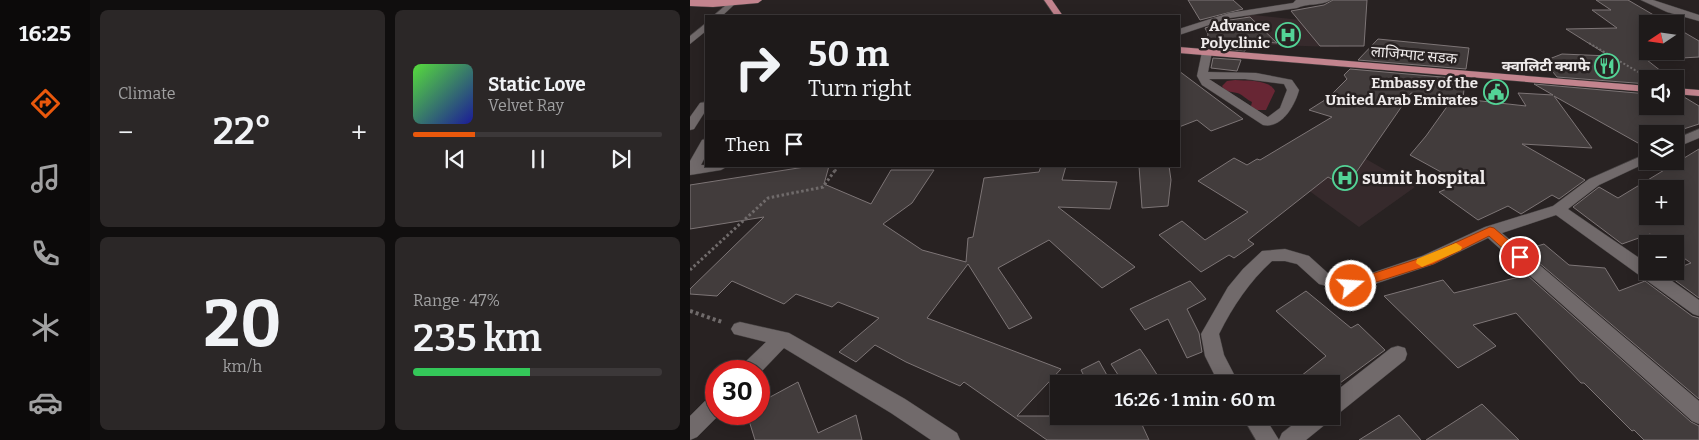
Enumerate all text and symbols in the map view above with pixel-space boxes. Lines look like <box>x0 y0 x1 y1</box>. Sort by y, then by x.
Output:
north arrow <box>1639 15 1684 60</box>
map controls <box>1639 15 1684 280</box>
place label: Advance Polyclinic <box>1201 17 1270 52</box>
text: 16:25 <box>19 20 71 47</box>
hospital icon: Advance Polyclinic <box>1275 22 1301 48</box>
text: 50 m <box>808 33 889 75</box>
icon: right <box>725 35 790 100</box>
street label: लाजिम्पाट सडक <box>1370 42 1458 68</box>
restaurant icon: क्वालिटी क्याफे <box>1594 53 1620 79</box>
place label: क्वालिटी क्याफे <box>1502 57 1591 75</box>
button: sound <box>1639 70 1684 115</box>
text: Static Love <box>488 73 586 96</box>
place label: Embassy of the United Arab Emirates <box>1325 74 1478 109</box>
text: Turn right <box>808 75 911 102</box>
public building icon: Embassy of the United Arab Emirates <box>1483 79 1509 105</box>
text: Climate <box>118 84 176 103</box>
icon: directions <box>28 86 63 121</box>
text: Velvet Ray <box>488 96 564 115</box>
text: 22° <box>213 108 272 154</box>
text: − <box>118 116 133 149</box>
text: + <box>351 116 367 149</box>
button: layers <box>1639 125 1684 170</box>
icon: arrive <box>780 130 808 158</box>
text: Then <box>725 133 770 156</box>
icon: previous <box>441 145 469 173</box>
icon: pause <box>524 145 552 173</box>
icon: next <box>607 145 635 173</box>
icon: music <box>28 161 63 196</box>
hospital icon: sumit hospital <box>1332 165 1358 191</box>
place label: sumit hospital <box>1362 167 1486 189</box>
button: + <box>1639 180 1684 225</box>
button: − <box>1639 235 1684 280</box>
icon: phone <box>28 236 63 271</box>
pin <box>1499 236 1541 278</box>
icon: arrive <box>1506 243 1534 271</box>
position arrow <box>1324 259 1376 311</box>
text: 20 <box>204 285 281 363</box>
text: Range · 47% <box>413 291 500 310</box>
icon: climate <box>28 310 63 345</box>
text: 235 km <box>413 315 542 361</box>
text: km/h <box>223 357 262 376</box>
speed limit sign: 30 <box>705 360 770 425</box>
icon: car <box>28 385 63 420</box>
text: 16:26 · 1 min · 60 m <box>1115 388 1275 411</box>

